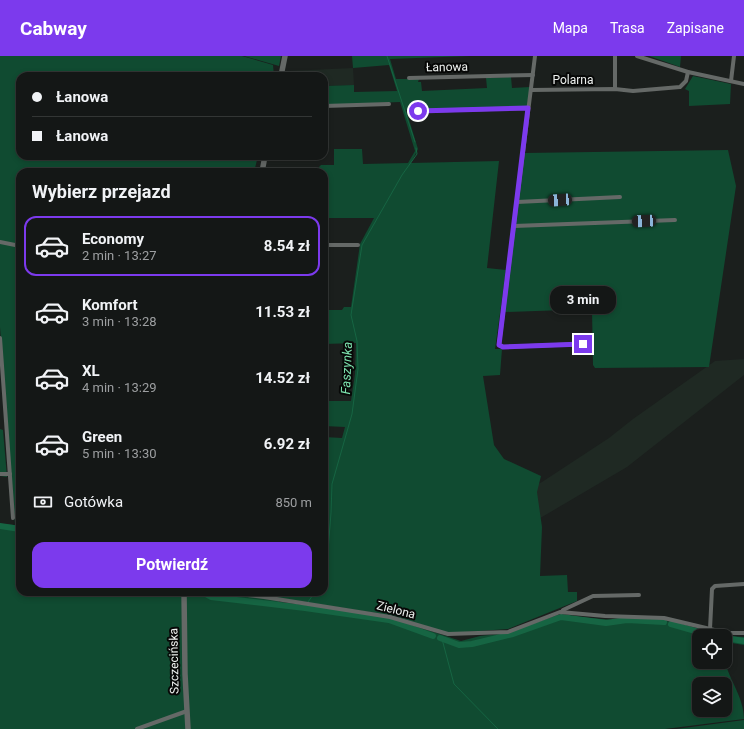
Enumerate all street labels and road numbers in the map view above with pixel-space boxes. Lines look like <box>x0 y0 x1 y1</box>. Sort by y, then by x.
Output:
street label: Łanowa <box>426 60 468 74</box>
street label: Polarna <box>552 73 594 87</box>
street label: Zielona <box>375 598 417 622</box>
street label: Szczecińska <box>166 628 182 694</box>

